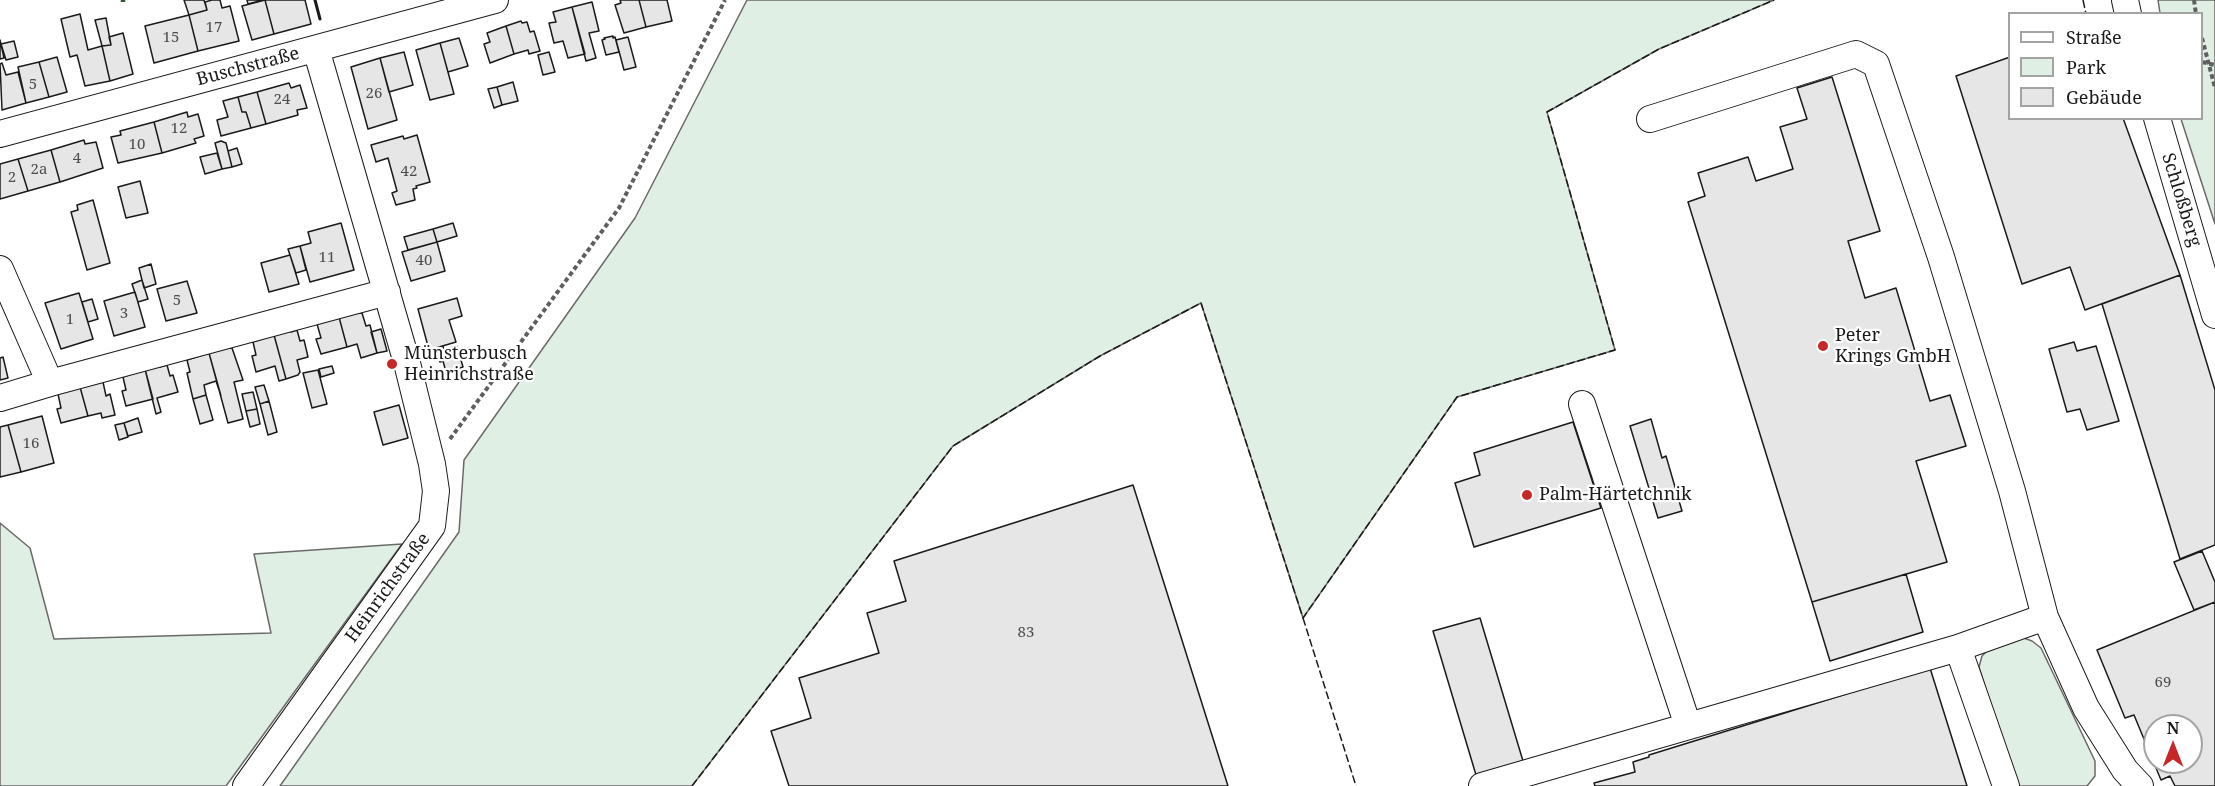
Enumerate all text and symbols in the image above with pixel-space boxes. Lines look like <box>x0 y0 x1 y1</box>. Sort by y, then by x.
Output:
legend <box>2008 12 2203 120</box>
house number: 17 <box>206 19 222 37</box>
text: Straße <box>2066 25 2122 49</box>
house number: 15 <box>163 29 179 47</box>
street label: Buschstraße <box>194 43 302 91</box>
text: Park <box>2066 55 2106 79</box>
house number: 5 <box>29 76 37 94</box>
house number: 26 <box>366 85 382 103</box>
text: Gebäude <box>2066 85 2142 109</box>
house number: 24 <box>274 91 290 109</box>
house number: 12 <box>171 120 187 138</box>
house number: 10 <box>129 136 145 154</box>
house number: 4 <box>73 150 81 168</box>
street label: Schloßberg <box>2157 151 2205 249</box>
house number: 2a <box>31 161 47 179</box>
house number: 42 <box>401 163 417 181</box>
house number: 2 <box>8 169 16 187</box>
house number: 11 <box>319 249 335 267</box>
house number: 40 <box>416 252 432 270</box>
house number: 5 <box>173 292 181 310</box>
house number: 3 <box>120 305 128 323</box>
house number: 1 <box>66 311 74 329</box>
place label: Peter Krings GmbH <box>1835 325 1951 368</box>
marker: Peter Krings GmbH <box>1816 339 1830 353</box>
place label: Münsterbusch Heinrichstraße <box>404 343 534 386</box>
marker: Münsterbusch Heinrichstraße <box>385 357 399 371</box>
house number: 16 <box>23 435 39 453</box>
place label: Palm-Härtetchnik <box>1539 484 1692 506</box>
marker: Palm-Härtetchnik <box>1520 488 1534 502</box>
street label: Heinrichstraße <box>341 529 435 647</box>
house number: 83 <box>1018 624 1034 642</box>
house number: 69 <box>2155 674 2171 692</box>
north arrow <box>2143 714 2203 774</box>
text: N <box>2167 717 2179 739</box>

